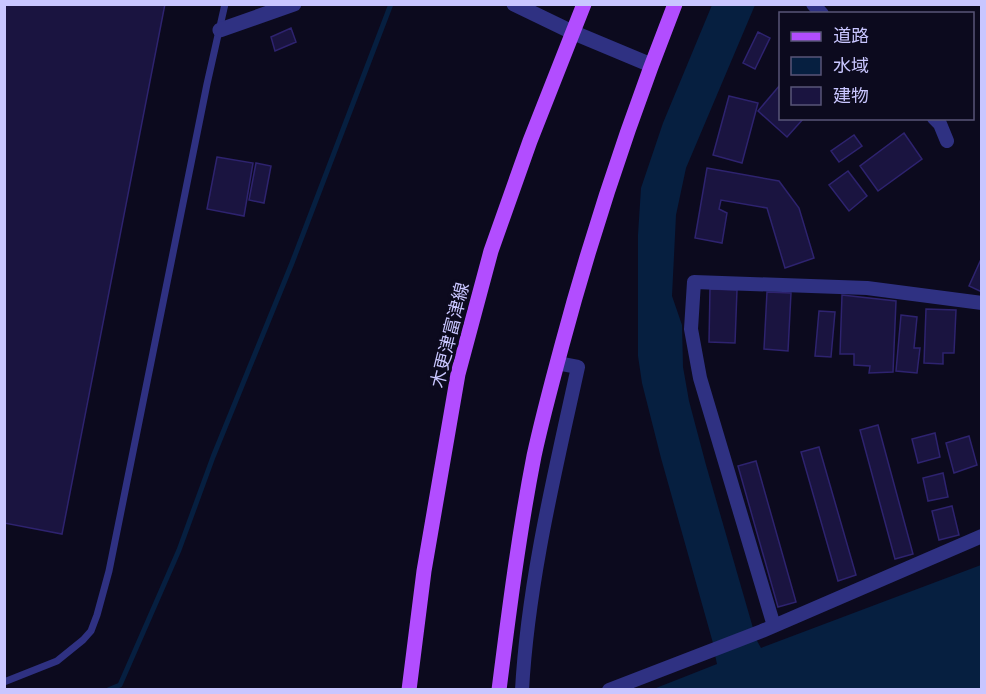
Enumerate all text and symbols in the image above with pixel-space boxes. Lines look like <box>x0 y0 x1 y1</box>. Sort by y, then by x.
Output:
legend <box>779 12 974 120</box>
text: 道路 <box>833 23 869 47</box>
text: 水域 <box>833 53 869 77</box>
text: 建物 <box>833 83 869 107</box>
street label: 木更津富津線 <box>424 280 474 390</box>

